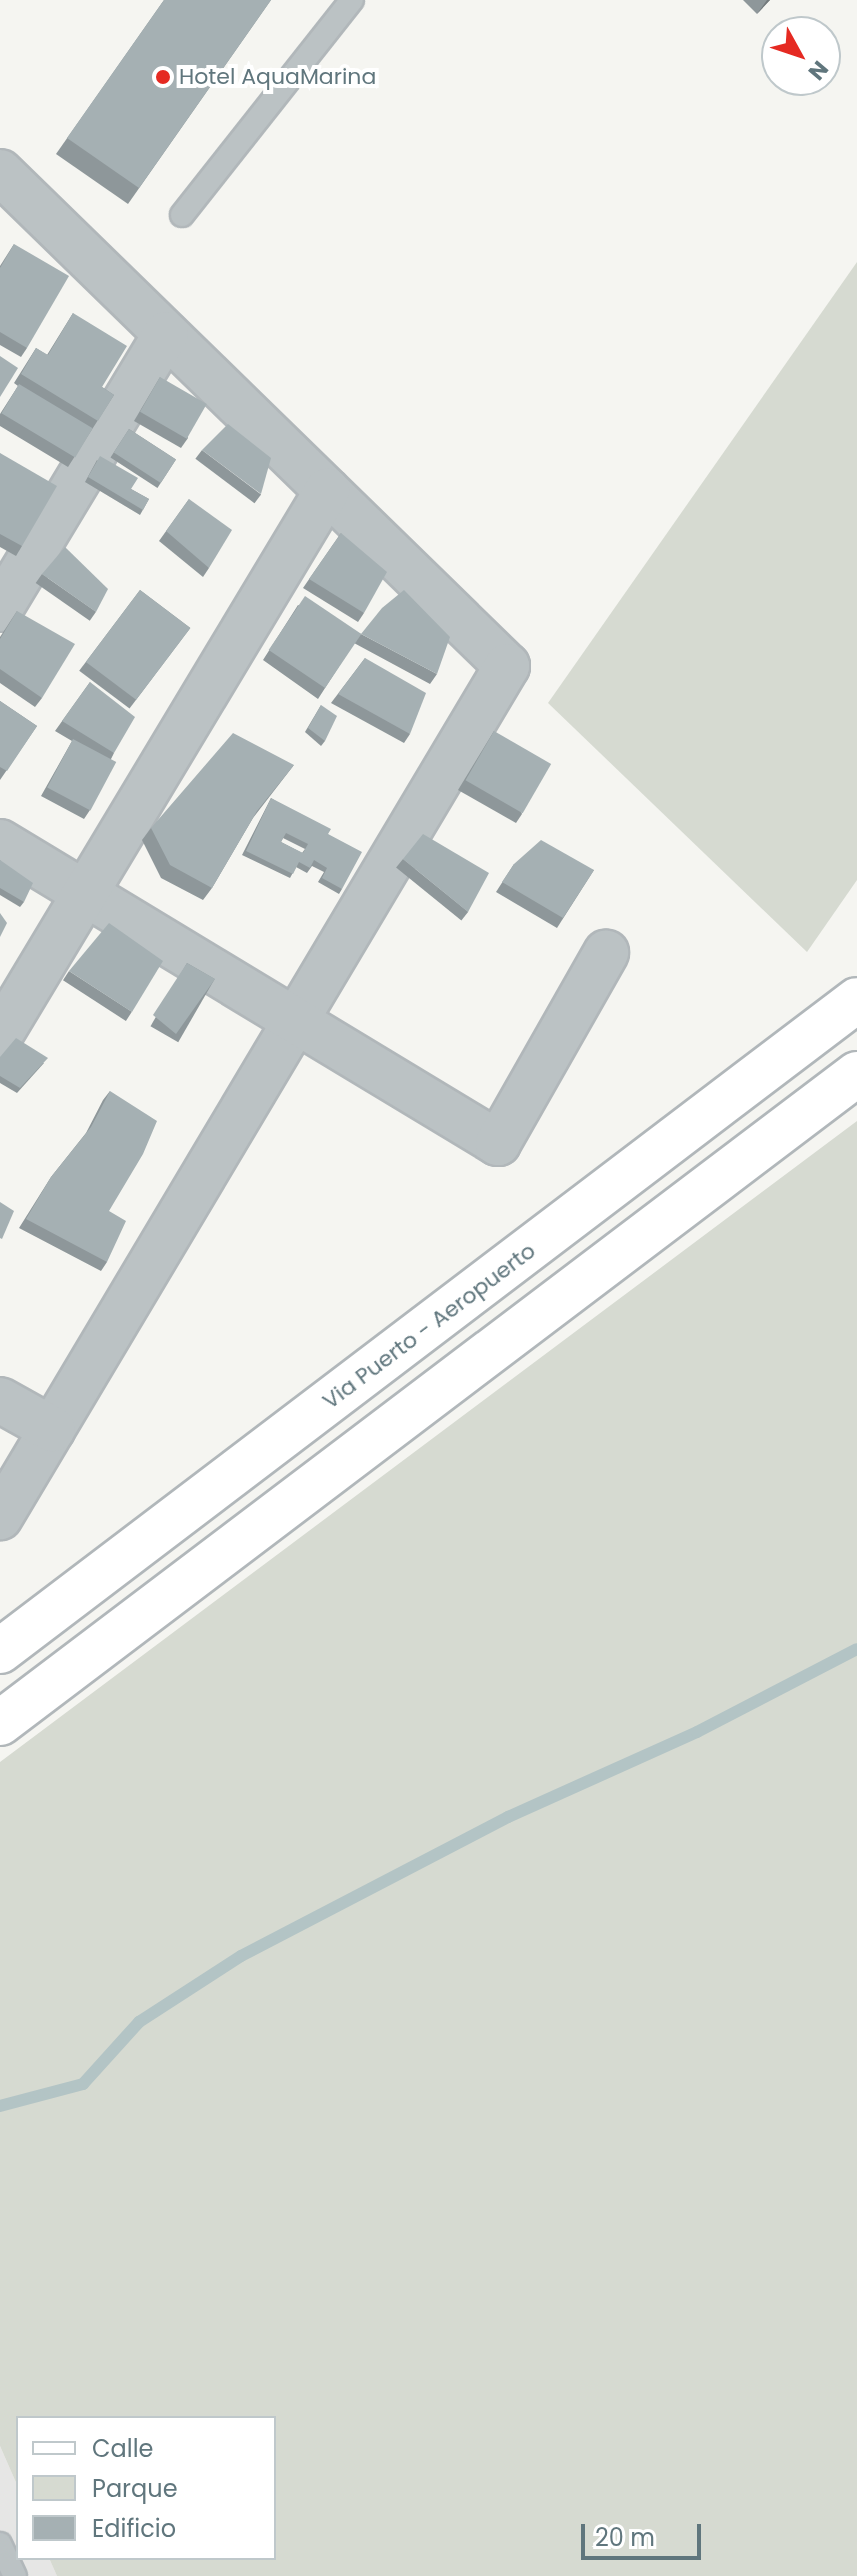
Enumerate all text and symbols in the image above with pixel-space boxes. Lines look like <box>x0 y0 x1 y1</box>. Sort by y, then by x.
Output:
north arrow <box>761 16 841 96</box>
text: N <box>801 54 835 87</box>
place label: Hotel AquaMarina <box>179 64 376 90</box>
marker: Hotel AquaMarina <box>154 68 172 86</box>
street label: Via Puerto - Aeropuerto <box>318 1237 540 1415</box>
legend <box>16 2416 276 2560</box>
text: Calle <box>92 2432 153 2465</box>
text: Parque <box>92 2472 178 2505</box>
scale bar <box>585 2508 705 2558</box>
text: Edificio <box>92 2512 176 2545</box>
text: 20 m <box>595 2521 655 2554</box>

